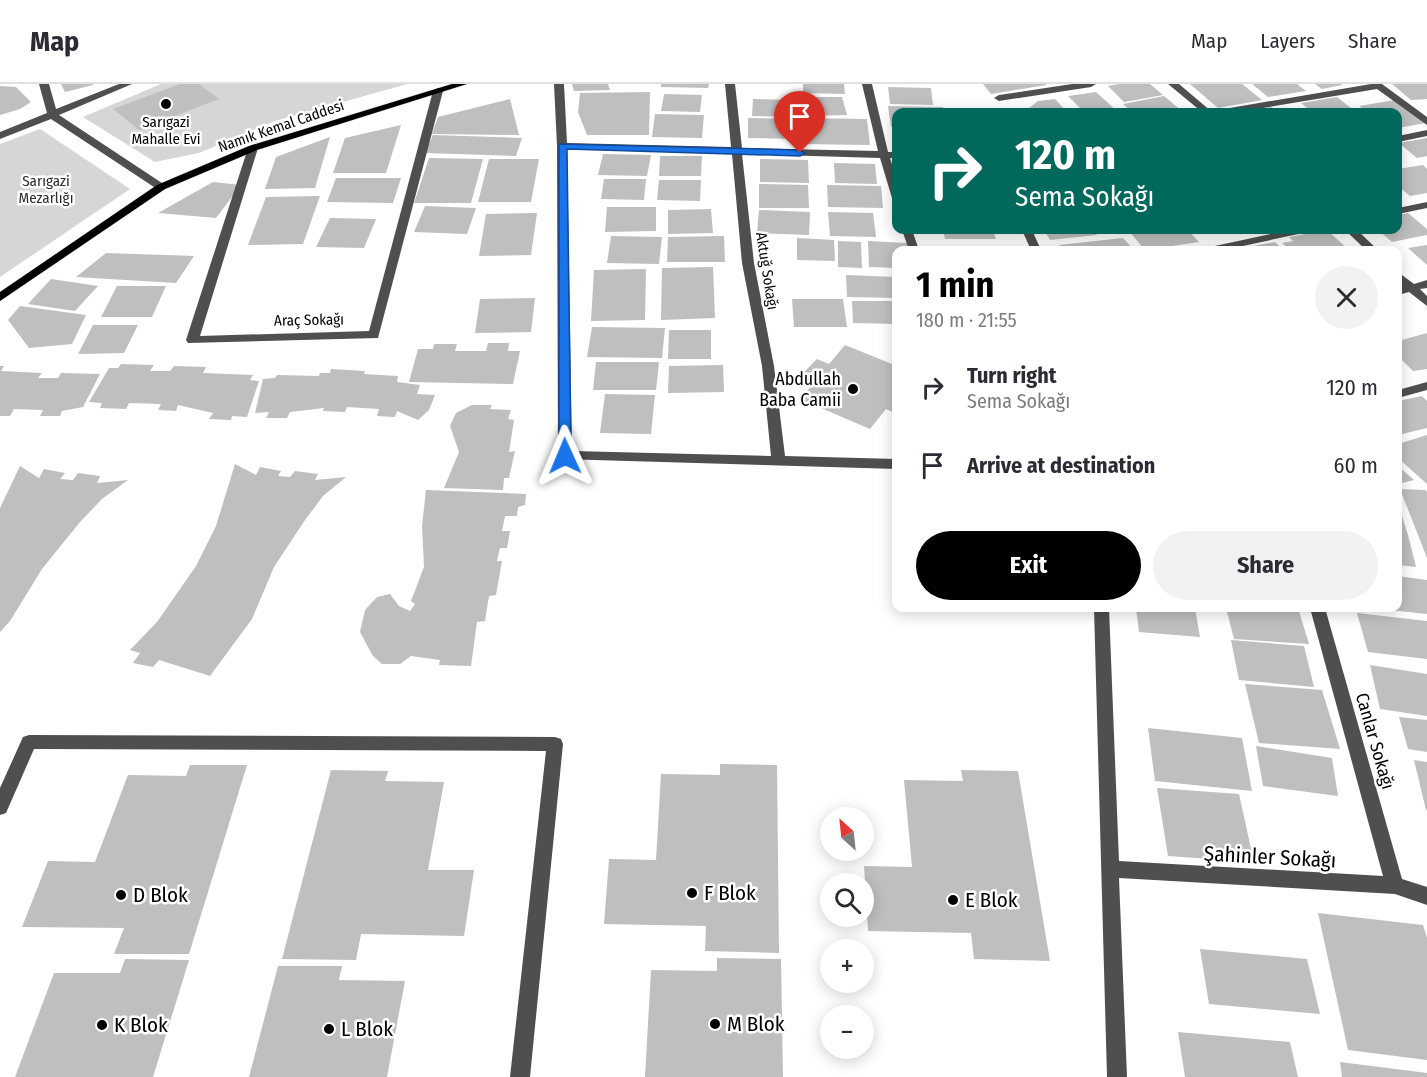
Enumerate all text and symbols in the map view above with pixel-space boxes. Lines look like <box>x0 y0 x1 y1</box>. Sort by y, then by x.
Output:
text: Map <box>30 25 79 58</box>
text: Map <box>1191 28 1227 54</box>
text: Layers <box>1260 28 1315 54</box>
text: Share <box>1348 28 1397 54</box>
pin <box>774 91 825 153</box>
street label: Namık Kemal Caddesi <box>216 96 346 156</box>
marker: Sarıgazi Mahalle Evi <box>159 97 173 111</box>
icon: arrive <box>783 100 816 133</box>
place label: Sarıgazi Mahalle Evi <box>131 113 201 148</box>
text: 120 m <box>1015 130 1116 180</box>
icon: right <box>916 132 994 210</box>
park label: Sarıgazi Mezarlığı <box>19 172 73 207</box>
text: Sema Sokağı <box>1015 181 1154 213</box>
street label: Aktuğ Sokağı <box>752 231 782 311</box>
text: 1 min <box>916 263 994 307</box>
button: close <box>1315 266 1378 329</box>
text: 180 m · 21:55 <box>916 308 1017 332</box>
street label: Araç Sokağı <box>274 310 344 330</box>
text: Turn right <box>967 362 1056 389</box>
place label: Abdullah Baba Camii <box>759 368 841 411</box>
icon: right <box>916 371 949 404</box>
text: 120 m <box>1326 374 1378 401</box>
marker: Abdullah Baba Camii <box>846 382 860 396</box>
text: Sema Sokağı <box>967 389 1070 413</box>
position arrow <box>533 424 597 488</box>
icon: arrive <box>916 449 949 482</box>
text: Arrive at destination <box>967 452 1155 479</box>
text: 60 m <box>1334 452 1378 479</box>
button: Exit <box>916 531 1141 600</box>
button: Share <box>1153 531 1378 600</box>
street label: Canlar Sokağı <box>1351 690 1399 792</box>
north arrow <box>820 807 874 861</box>
map controls <box>820 807 874 1059</box>
street label: Şahinler Sokağı <box>1203 841 1337 873</box>
button: search <box>820 873 874 927</box>
place label: F Blok <box>704 880 756 906</box>
place label: D Blok <box>133 882 188 908</box>
marker: F Blok <box>685 886 699 900</box>
place label: E Blok <box>965 887 1018 913</box>
marker: D Blok <box>114 888 128 902</box>
marker: E Blok <box>946 893 960 907</box>
button: + <box>820 939 874 993</box>
button: − <box>820 1005 874 1059</box>
place label: M Blok <box>727 1011 785 1037</box>
place label: K Blok <box>114 1012 168 1038</box>
place label: L Blok <box>341 1016 393 1042</box>
marker: M Blok <box>708 1017 722 1031</box>
marker: K Blok <box>95 1018 109 1032</box>
marker: L Blok <box>322 1022 336 1036</box>

